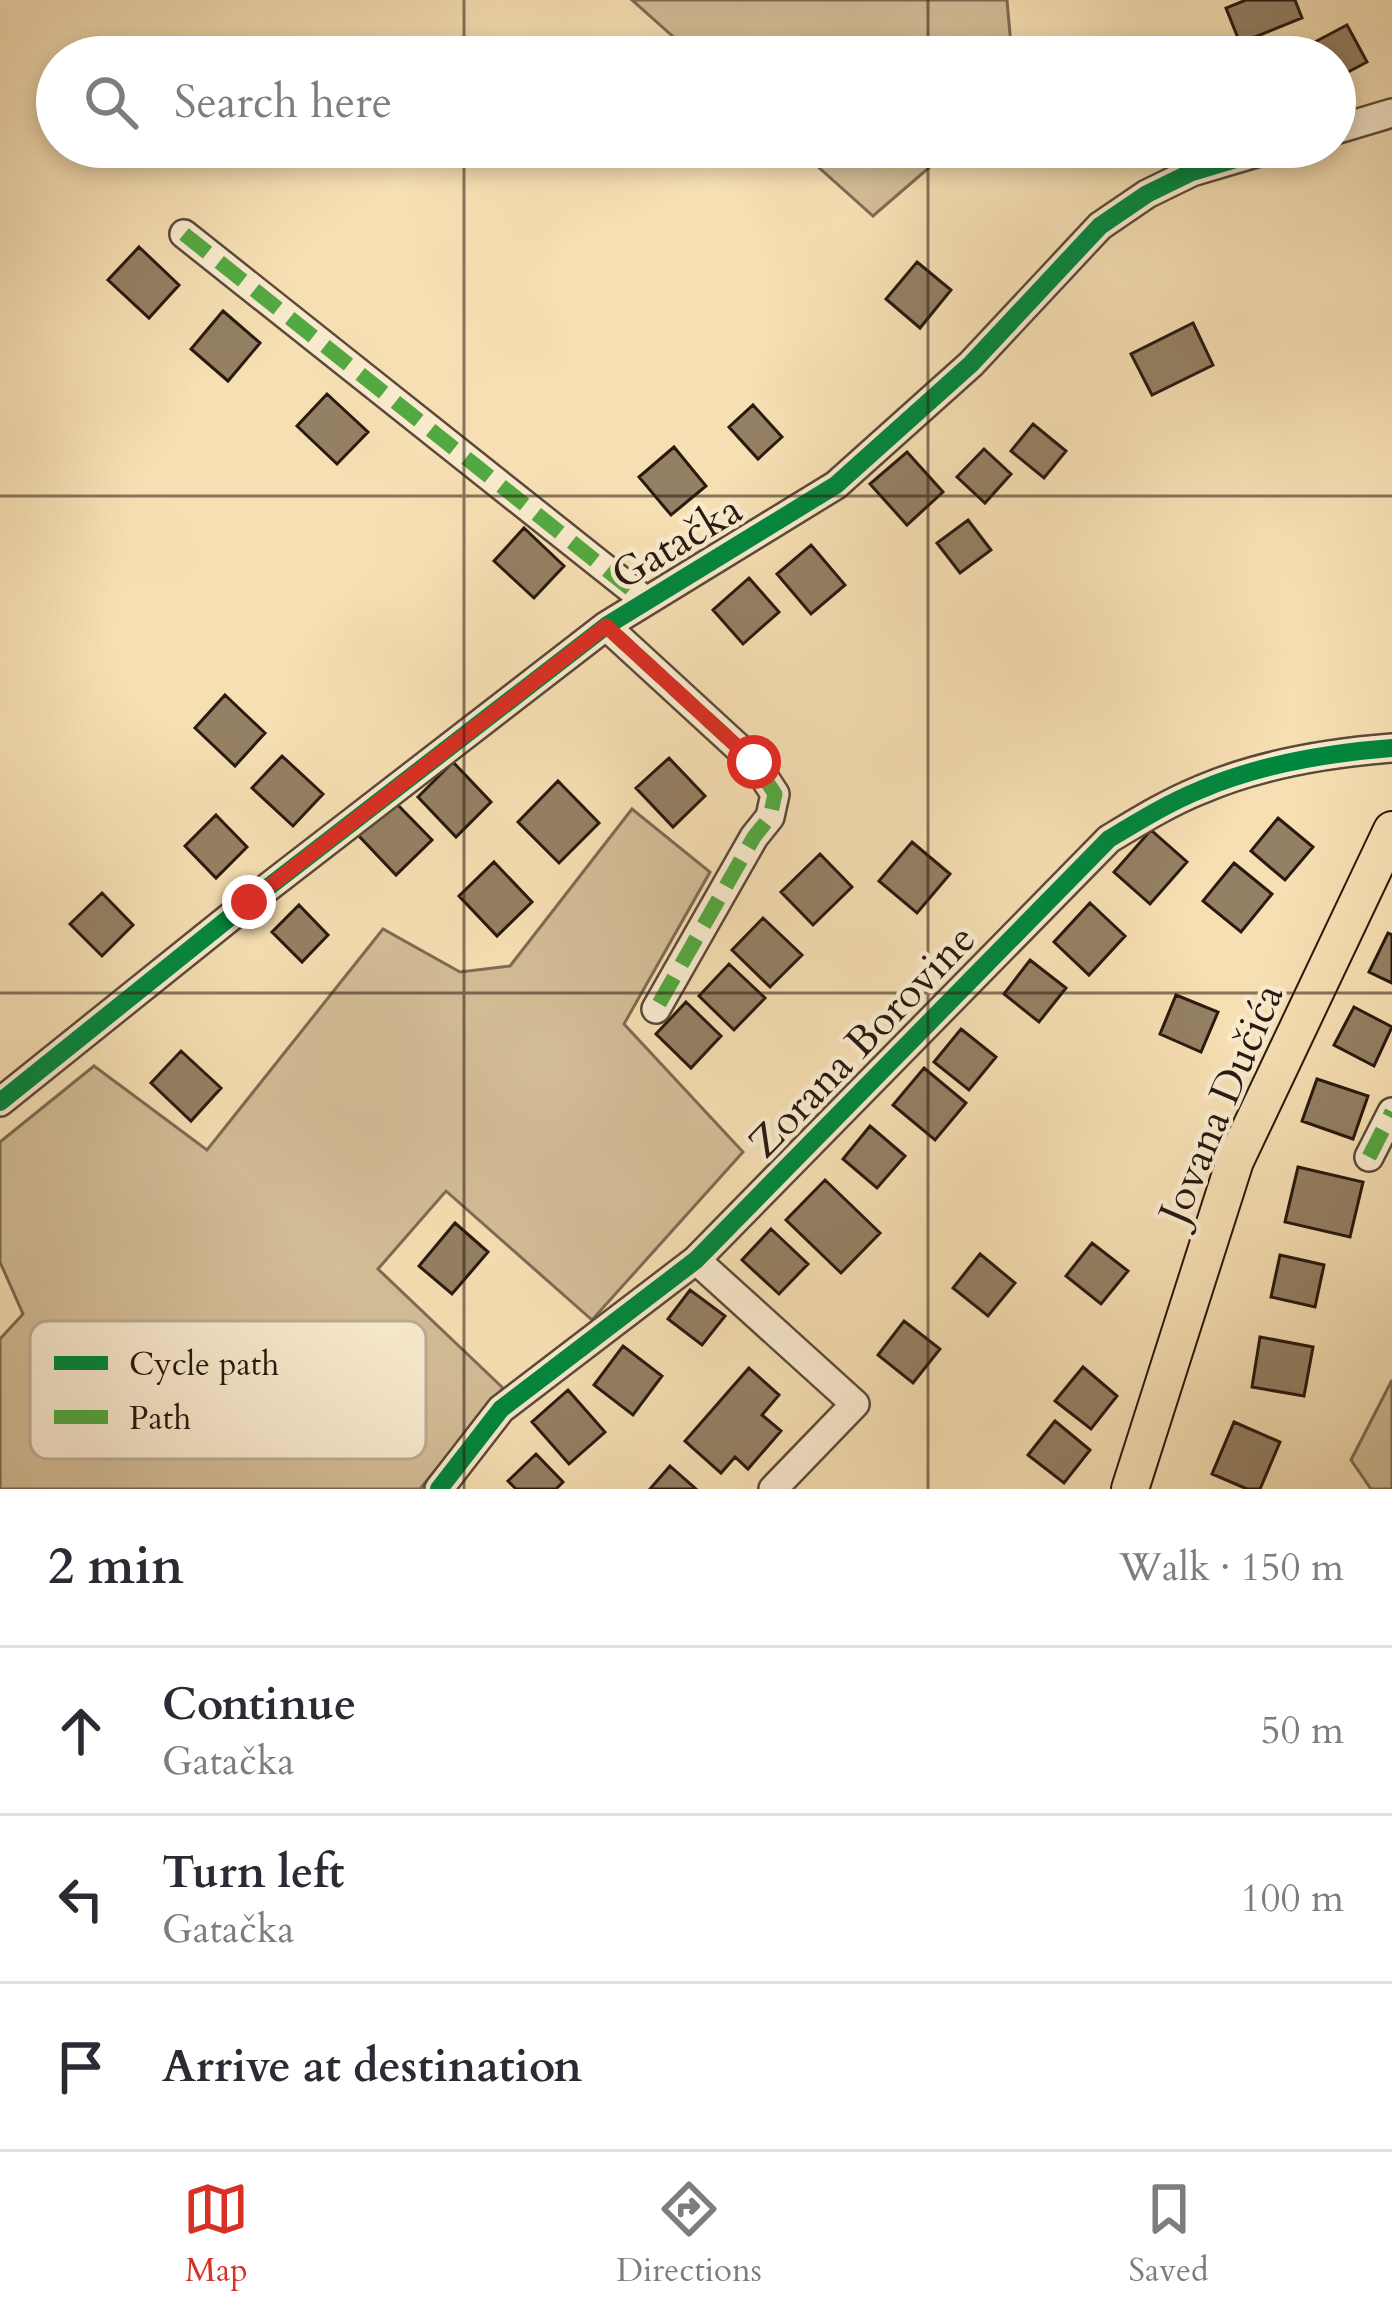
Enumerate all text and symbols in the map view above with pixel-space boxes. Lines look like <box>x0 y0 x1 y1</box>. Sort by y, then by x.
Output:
search box <box>36 36 1356 168</box>
icon: search <box>78 69 144 135</box>
text: Search here <box>174 72 392 133</box>
street label: Gatačka <box>601 481 753 603</box>
route start <box>727 735 781 789</box>
route end <box>222 875 276 929</box>
street label: Zorana Borovine <box>736 912 988 1170</box>
street label: Jovana Dučića <box>1143 975 1297 1238</box>
legend <box>30 1321 426 1459</box>
text: Cycle path <box>129 1342 279 1387</box>
text: Path <box>129 1396 191 1441</box>
text: 2 min <box>48 1532 184 1602</box>
text: Walk · 150 m <box>1119 1541 1344 1594</box>
text: Continue <box>162 1674 356 1735</box>
icon: ahead <box>48 1698 114 1764</box>
text: 50 m <box>1261 1704 1344 1757</box>
text: Gatačka <box>162 1735 294 1788</box>
text: Turn left <box>162 1842 344 1903</box>
icon: left <box>48 1866 114 1932</box>
text: 100 m <box>1241 1872 1344 1925</box>
text: Gatačka <box>162 1903 294 1956</box>
icon: arrive <box>48 2034 114 2100</box>
text: Arrive at destination <box>162 2036 582 2097</box>
tab: Map <box>183 2176 249 2293</box>
tab: Directions <box>616 2176 762 2293</box>
tab: Saved <box>1129 2176 1209 2293</box>

